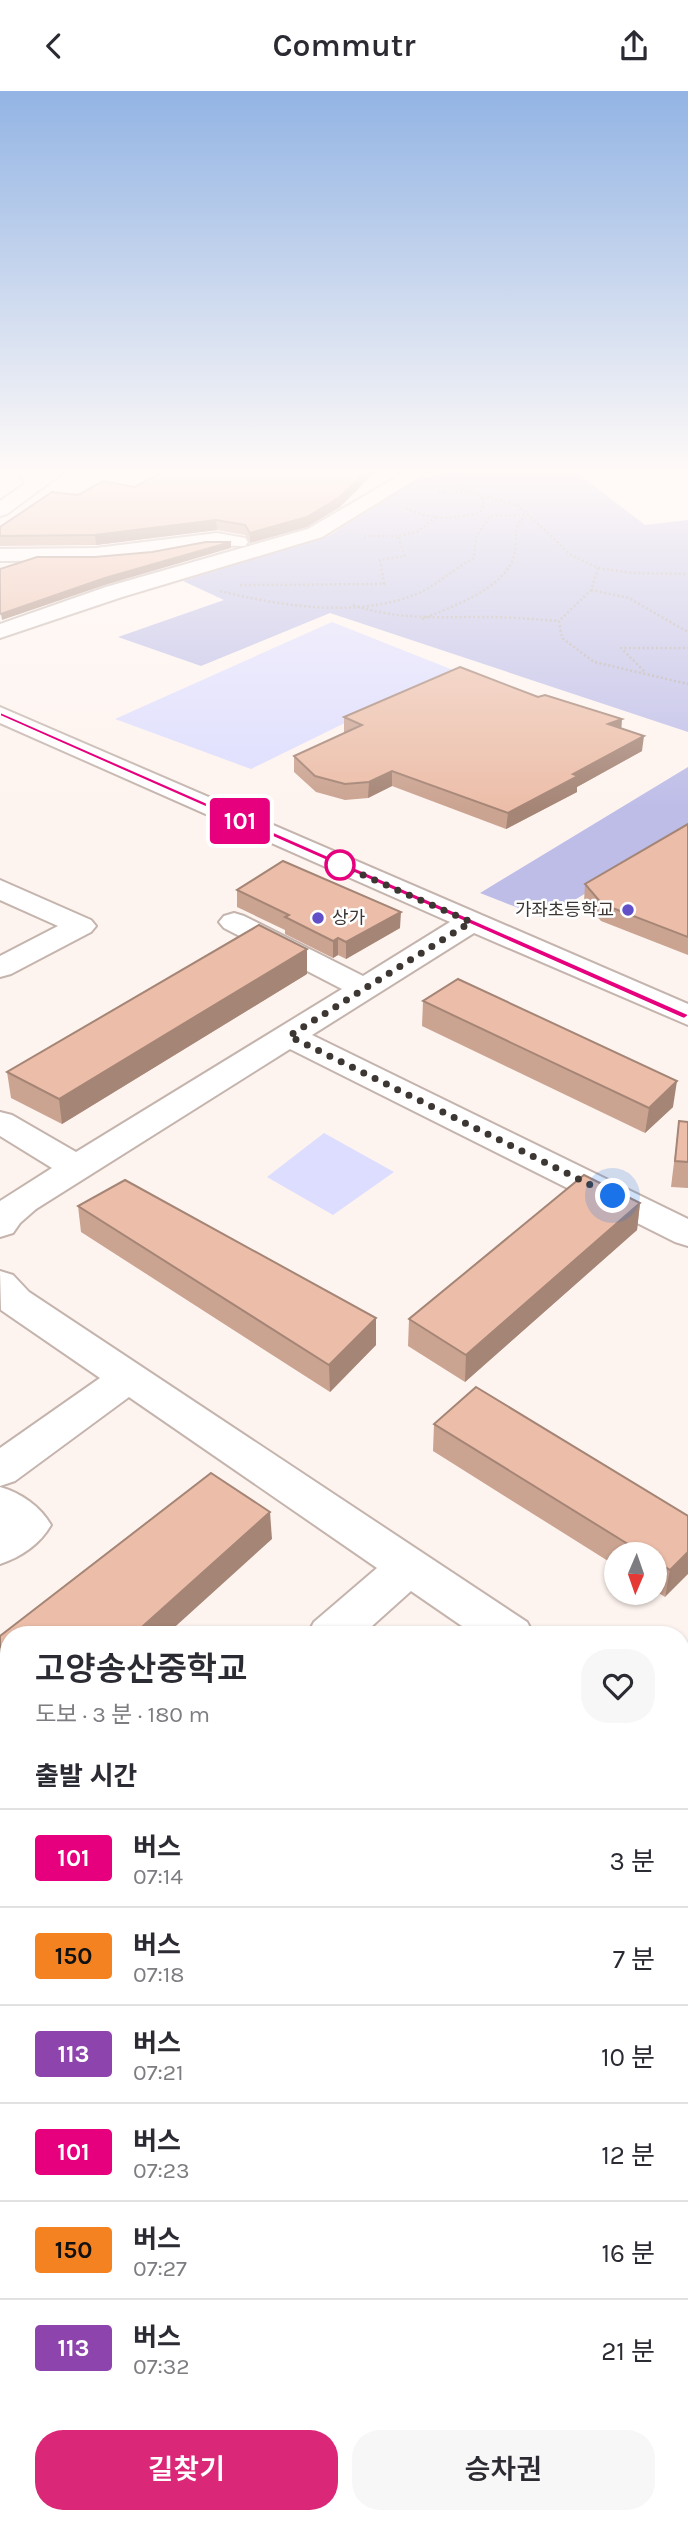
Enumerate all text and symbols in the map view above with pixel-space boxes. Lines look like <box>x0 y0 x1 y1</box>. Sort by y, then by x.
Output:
icon: back <box>35 27 73 65</box>
text: Commutr <box>272 27 416 64</box>
icon: share <box>615 27 653 65</box>
line badge: 101 <box>200 798 280 844</box>
text: 101 <box>224 807 256 835</box>
unlabelled marker <box>325 850 355 880</box>
place label: 가좌초등학교 <box>515 899 614 921</box>
marker: 가좌초등학교 <box>620 902 636 918</box>
place label: 상가 <box>332 907 366 929</box>
marker: 상가 <box>310 910 326 926</box>
your location <box>595 1178 630 1213</box>
north arrow <box>604 1542 667 1605</box>
map controls <box>604 1542 667 1605</box>
button: heart <box>581 1649 655 1723</box>
text: 고양송산중학교 <box>35 1650 248 1688</box>
text: 도보 · 3 분 · 180 m <box>35 1701 210 1728</box>
text: 출발 시간 <box>35 1761 137 1792</box>
text: 버스 <box>133 1832 181 1863</box>
text: 101 <box>57 1844 90 1872</box>
text: 3 분 <box>610 1846 655 1877</box>
text: 07:14 <box>133 1863 183 1890</box>
text: 버스 <box>133 1930 181 1961</box>
text: 150 <box>55 1942 92 1970</box>
text: 7 분 <box>613 1944 655 1975</box>
text: 07:18 <box>133 1961 185 1988</box>
text: 버스 <box>133 2028 181 2059</box>
text: 113 <box>57 2040 90 2068</box>
text: 10 분 <box>601 2042 655 2073</box>
text: 07:21 <box>133 2059 184 2086</box>
text: 버스 <box>133 2126 181 2157</box>
text: 101 <box>57 2138 90 2166</box>
text: 12 분 <box>601 2140 655 2171</box>
text: 07:23 <box>133 2157 190 2184</box>
text: 버스 <box>133 2224 181 2255</box>
text: 150 <box>55 2236 92 2264</box>
text: 16 분 <box>601 2238 655 2269</box>
text: 07:27 <box>133 2255 187 2282</box>
text: 버스 <box>133 2322 181 2353</box>
text: 113 <box>57 2334 90 2362</box>
text: 21 분 <box>601 2336 655 2367</box>
text: 07:32 <box>133 2353 190 2380</box>
button: 길찾기 <box>35 2430 338 2510</box>
button: 승차권 <box>352 2430 655 2510</box>

